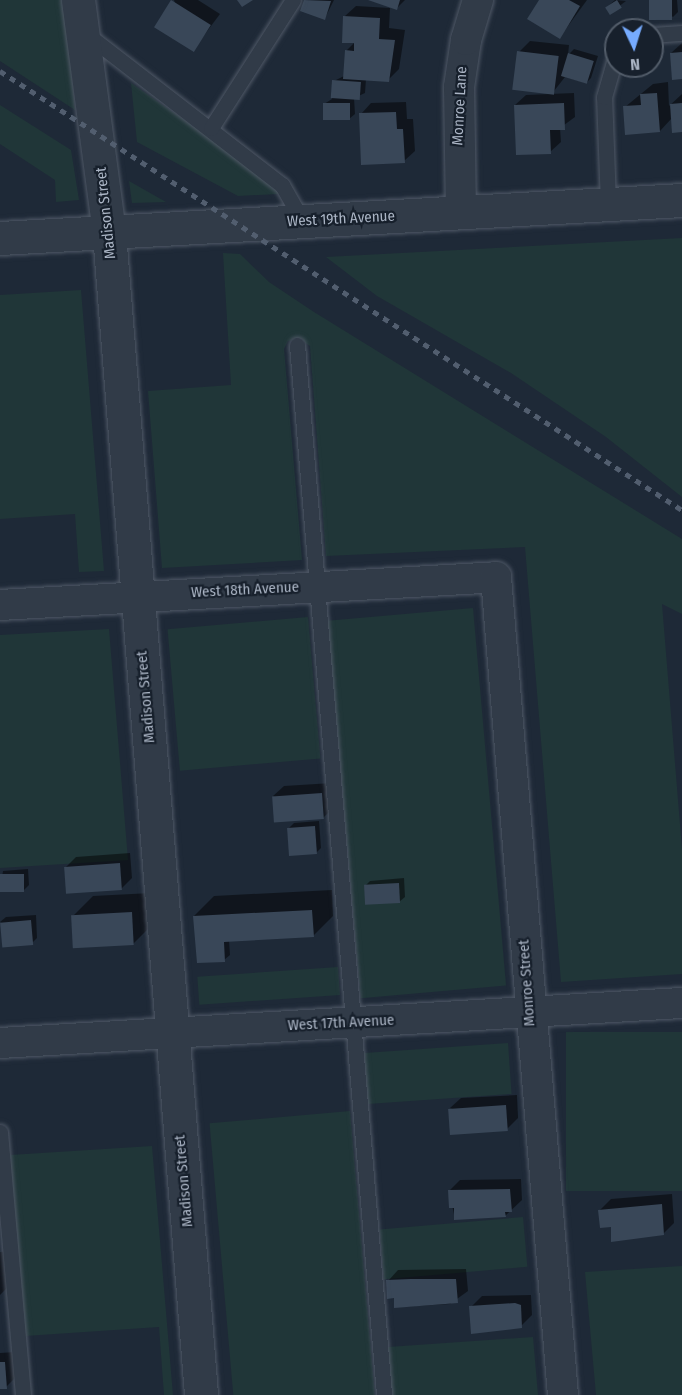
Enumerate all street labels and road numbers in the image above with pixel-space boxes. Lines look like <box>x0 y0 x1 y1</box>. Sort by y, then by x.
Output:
street label: Monroe Lane <box>449 66 471 146</box>
street label: Madison Street <box>92 166 120 260</box>
street label: West 19th Avenue <box>287 207 395 231</box>
street label: West 18th Avenue <box>191 578 299 602</box>
street label: Madison Street <box>133 650 159 744</box>
street label: Monroe Street <box>515 939 539 1027</box>
street label: West 17th Avenue <box>287 1011 395 1035</box>
street label: Madison Street <box>171 1134 197 1228</box>

